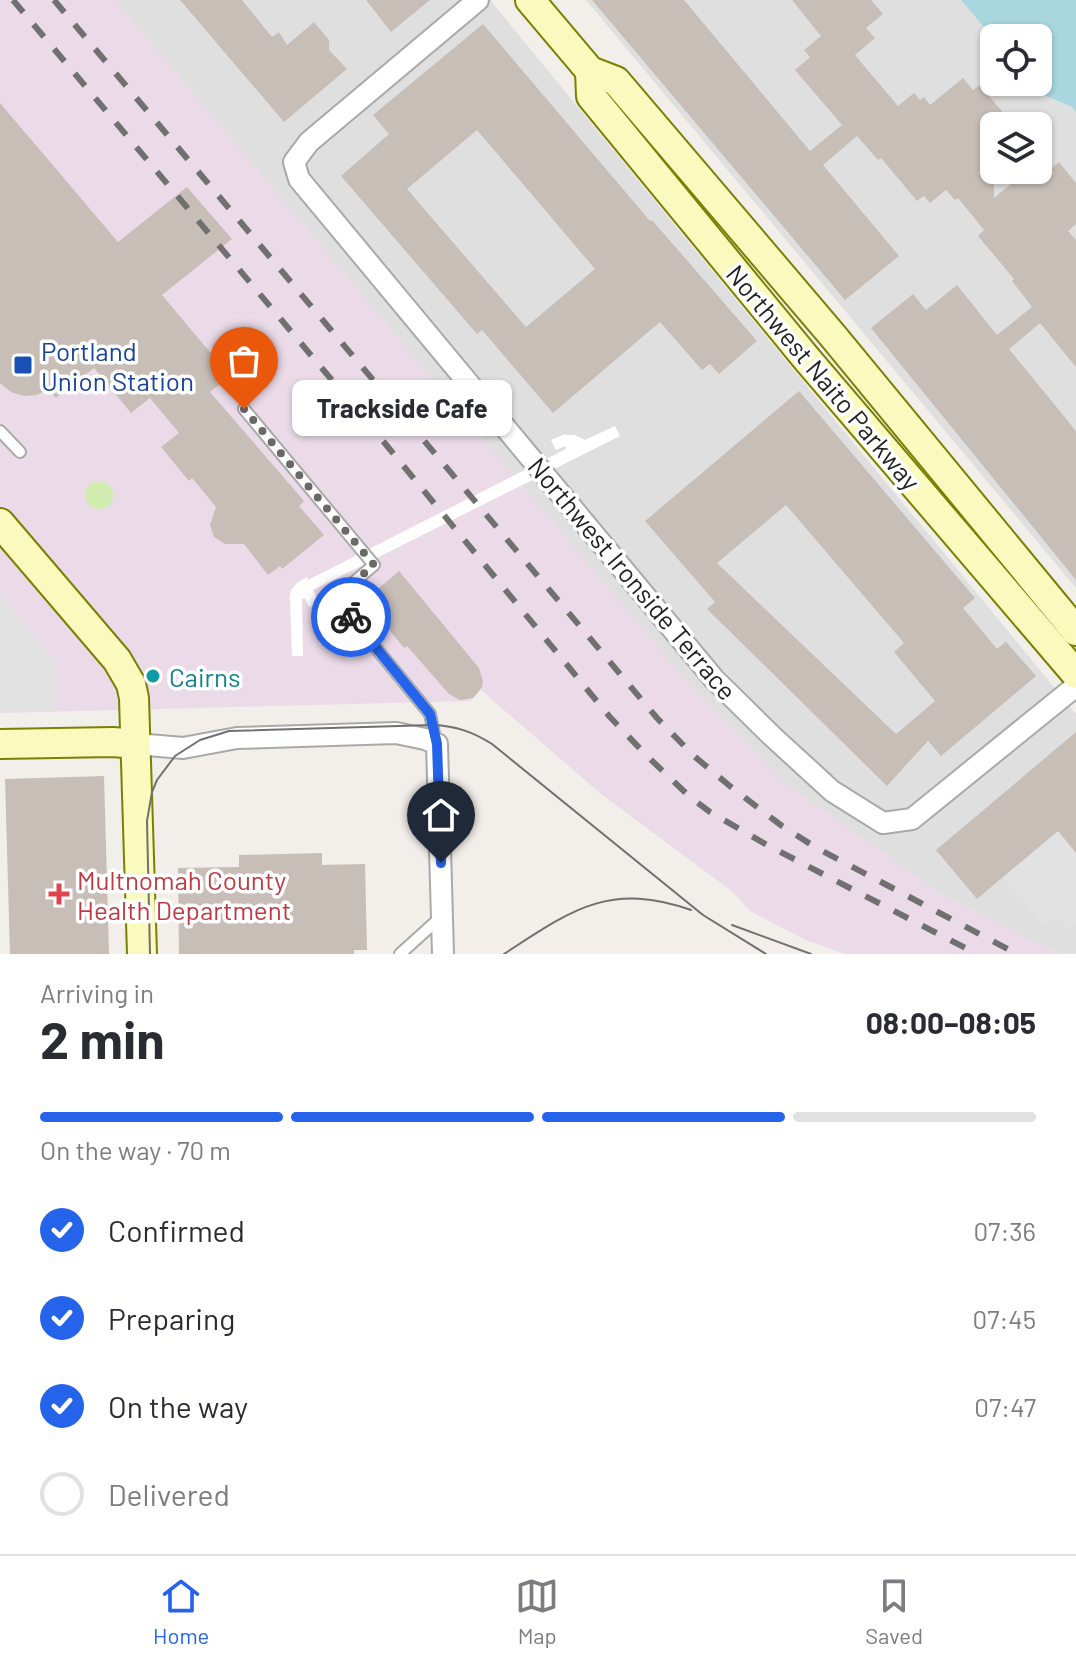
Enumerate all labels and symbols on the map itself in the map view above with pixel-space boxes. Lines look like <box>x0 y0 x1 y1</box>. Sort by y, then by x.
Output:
street label: Northwest Naito Parkway <box>721 258 927 496</box>
pin <box>210 327 278 409</box>
place label: Portland Union Station <box>41 335 194 396</box>
marker: Portland Union Station <box>12 354 34 376</box>
callout: Trackside Cafe <box>292 381 512 437</box>
street label: Northwest Ironside Terrace <box>523 451 743 705</box>
courier <box>311 577 391 657</box>
place label: Cairns <box>169 661 241 692</box>
marker: Cairns <box>144 667 162 685</box>
pin <box>407 781 475 863</box>
place label: Multnomah County Health Department <box>77 864 291 925</box>
marker: Multnomah County Health Department <box>48 883 70 905</box>

